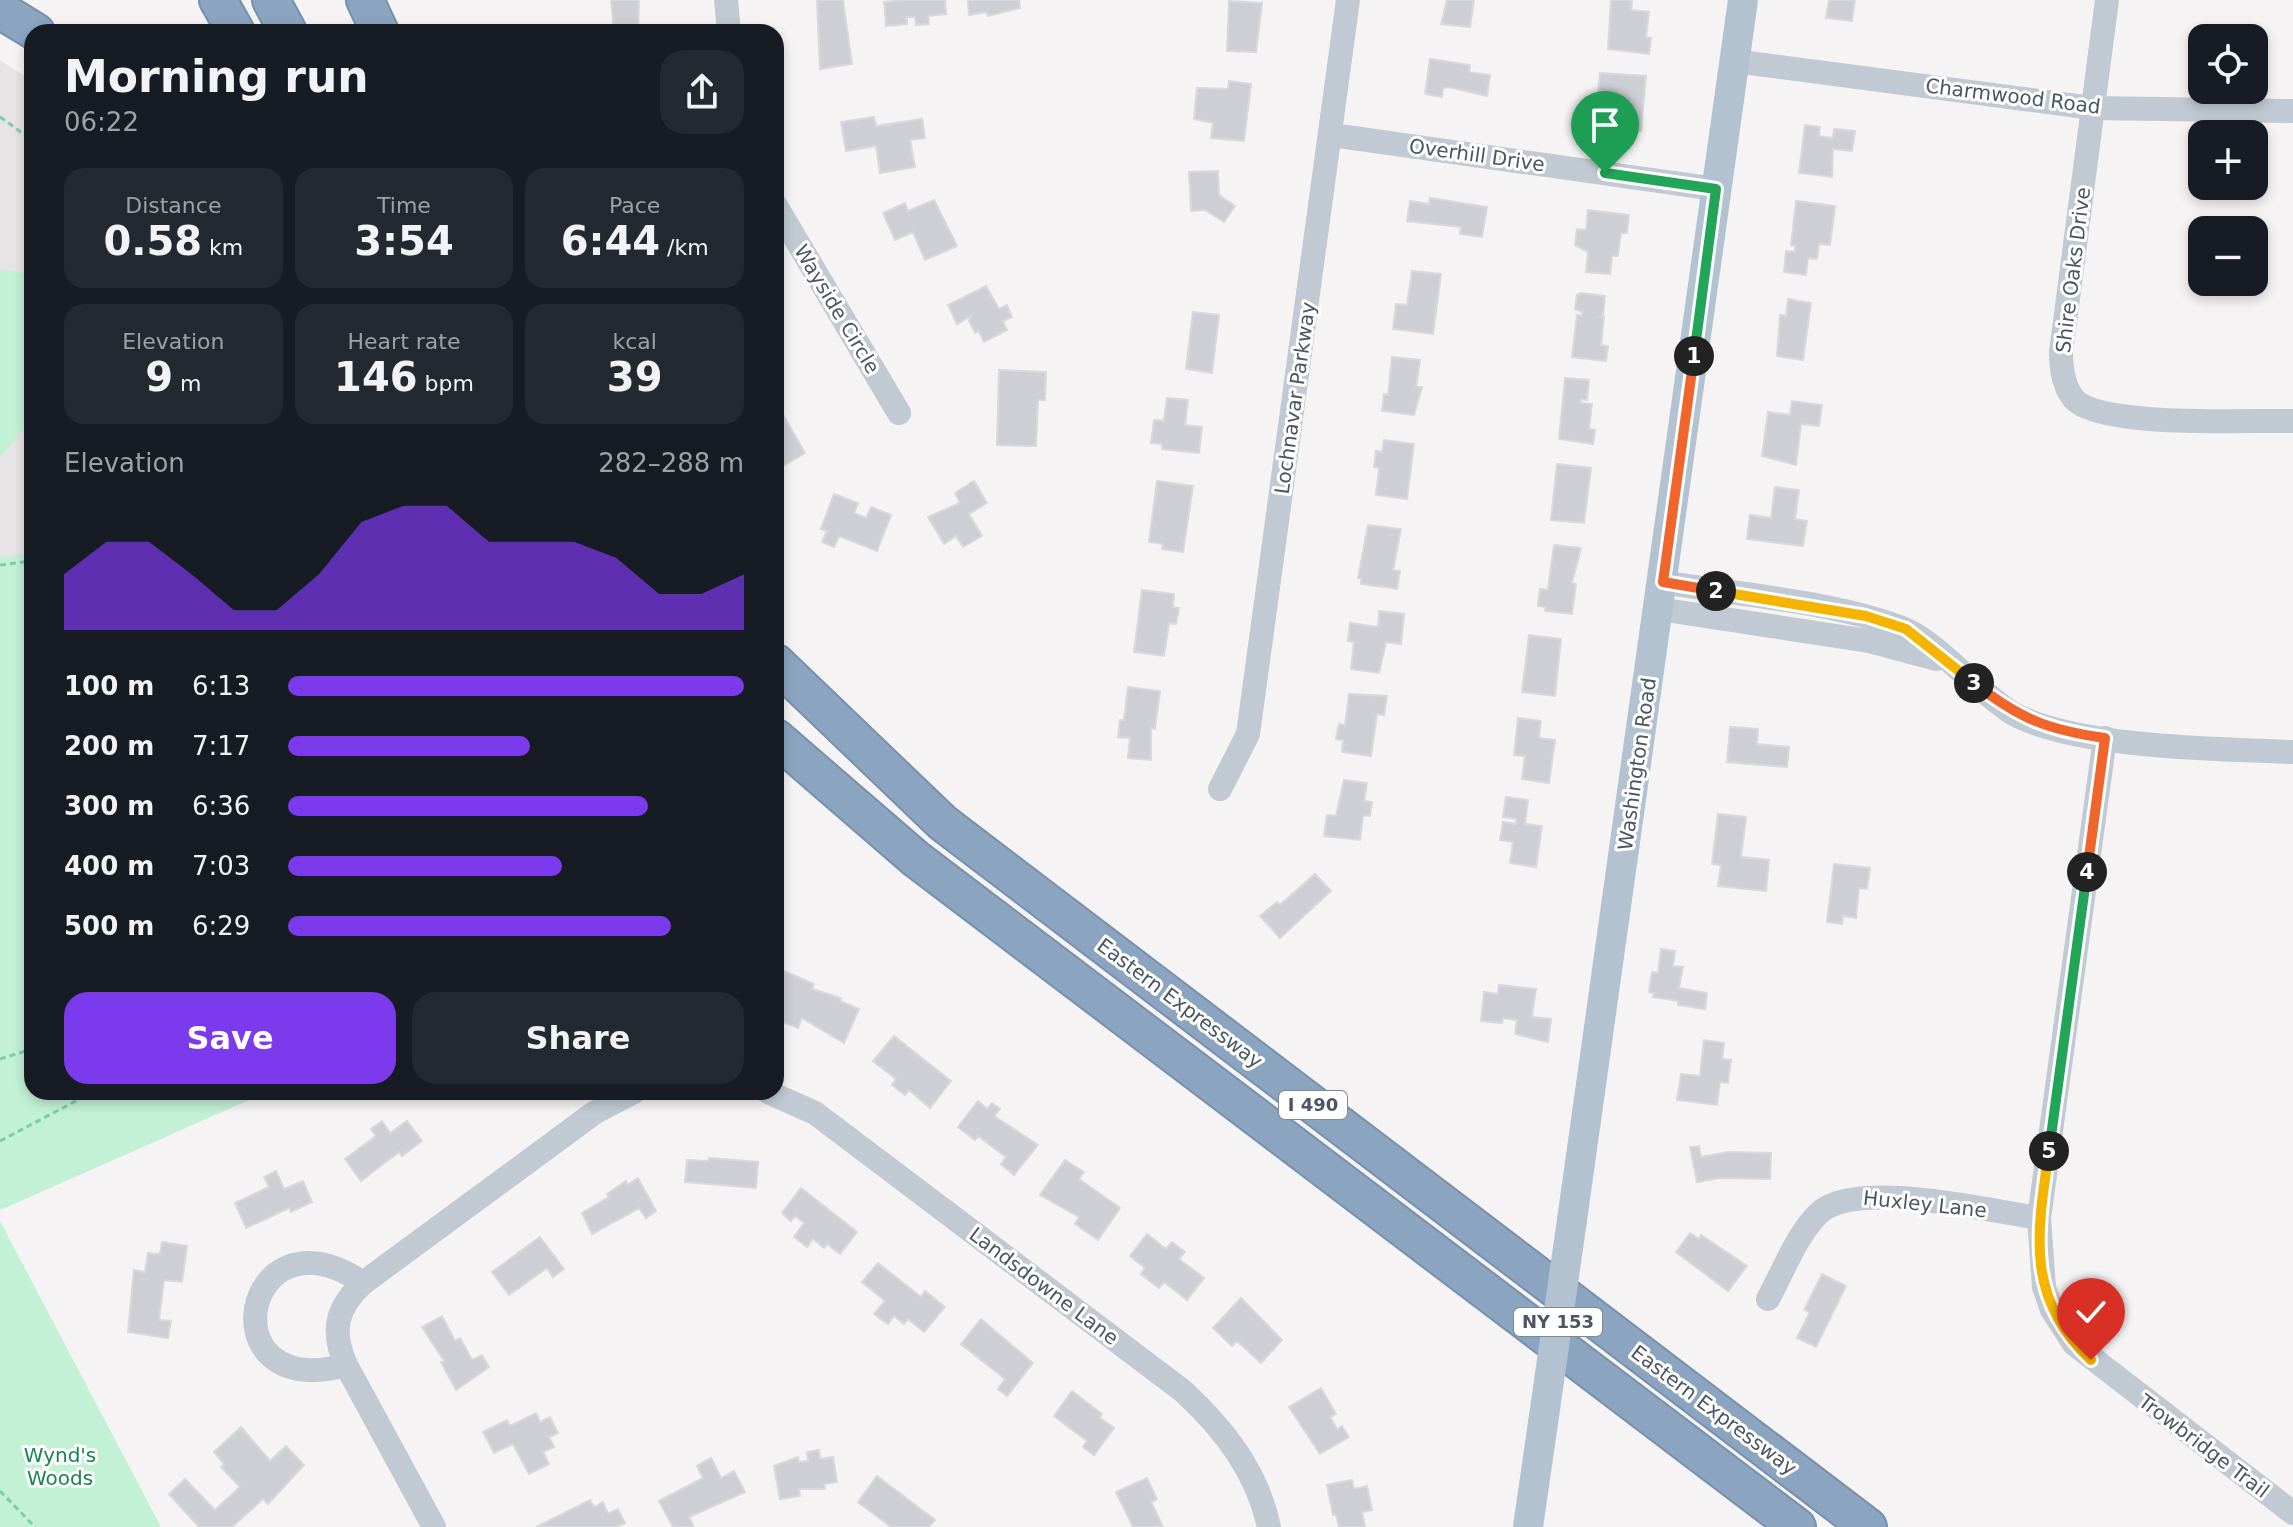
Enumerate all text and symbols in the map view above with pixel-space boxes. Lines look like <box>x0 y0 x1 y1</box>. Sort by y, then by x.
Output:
map controls <box>2188 24 2268 296</box>
button: locate <box>2188 24 2268 104</box>
button: share <box>660 50 744 134</box>
text: Morning run <box>64 51 369 102</box>
street label: Charmwood Road <box>1924 73 2102 119</box>
pin <box>1571 91 1639 173</box>
icon: arrive <box>1583 103 1627 147</box>
text: 06:22 <box>64 107 139 137</box>
button: + <box>2188 120 2268 200</box>
street label: Overhill Drive <box>1408 134 1546 176</box>
street label: Shire Oaks Drive <box>2051 186 2095 354</box>
text: Distance <box>125 193 221 218</box>
text: Time <box>377 193 431 218</box>
text: Pace <box>609 193 660 218</box>
button: − <box>2188 216 2268 296</box>
text: 0.58 <box>103 218 202 264</box>
text: 3:54 <box>354 218 454 264</box>
text: 6:44 <box>561 218 660 264</box>
text: km <box>202 235 243 260</box>
text: /km <box>660 235 709 260</box>
street label: Wayside Circle <box>789 240 885 378</box>
street label: Lochnavar Parkway <box>1270 300 1320 496</box>
text: Elevation <box>122 329 224 354</box>
text: Heart rate <box>348 329 460 354</box>
text: kcal <box>612 329 657 354</box>
pin: 1 <box>1674 336 1714 376</box>
text: 1 <box>1686 343 1702 368</box>
text: 9 <box>145 354 173 400</box>
text: 146 <box>334 354 418 400</box>
text: 39 <box>607 354 663 400</box>
text: m <box>173 371 201 396</box>
text: bpm <box>418 371 474 396</box>
text: Elevation <box>64 448 185 478</box>
text: 282–288 m <box>598 448 744 478</box>
pin: 2 <box>1696 571 1736 611</box>
text: 2 <box>1708 578 1724 603</box>
pin: 3 <box>1954 663 1994 703</box>
text: 3 <box>1966 670 1982 695</box>
text: 100 m <box>64 671 154 701</box>
text: 6:13 <box>192 671 250 701</box>
street label: Washington Road <box>1613 676 1661 852</box>
text: 200 m <box>64 731 154 761</box>
text: 7:17 <box>192 731 250 761</box>
text: 300 m <box>64 791 154 821</box>
text: 6:36 <box>192 791 250 821</box>
text: 400 m <box>64 851 154 881</box>
text: 7:03 <box>192 851 250 881</box>
pin: 4 <box>2067 852 2107 892</box>
text: 4 <box>2079 859 2095 884</box>
text: 500 m <box>64 911 154 941</box>
text: 6:29 <box>192 911 250 941</box>
street label: Eastern Expressway <box>1093 933 1268 1073</box>
button: Save <box>64 992 396 1084</box>
button: Share <box>412 992 744 1084</box>
road number: I 490 <box>1279 1091 1347 1119</box>
pin: 5 <box>2029 1131 2069 1171</box>
text: 5 <box>2041 1138 2057 1163</box>
street label: Huxley Lane <box>1862 1186 1988 1222</box>
street label: Landsdowne Lane <box>965 1222 1123 1350</box>
pin <box>2057 1278 2125 1360</box>
icon: check <box>2069 1290 2113 1334</box>
road number: NY 153 <box>1514 1308 1602 1336</box>
street label: Eastern Expressway <box>1627 1340 1802 1480</box>
street label: Trowbridge Trail <box>2133 1389 2274 1503</box>
park label: Wynd's Woods <box>24 1443 96 1490</box>

